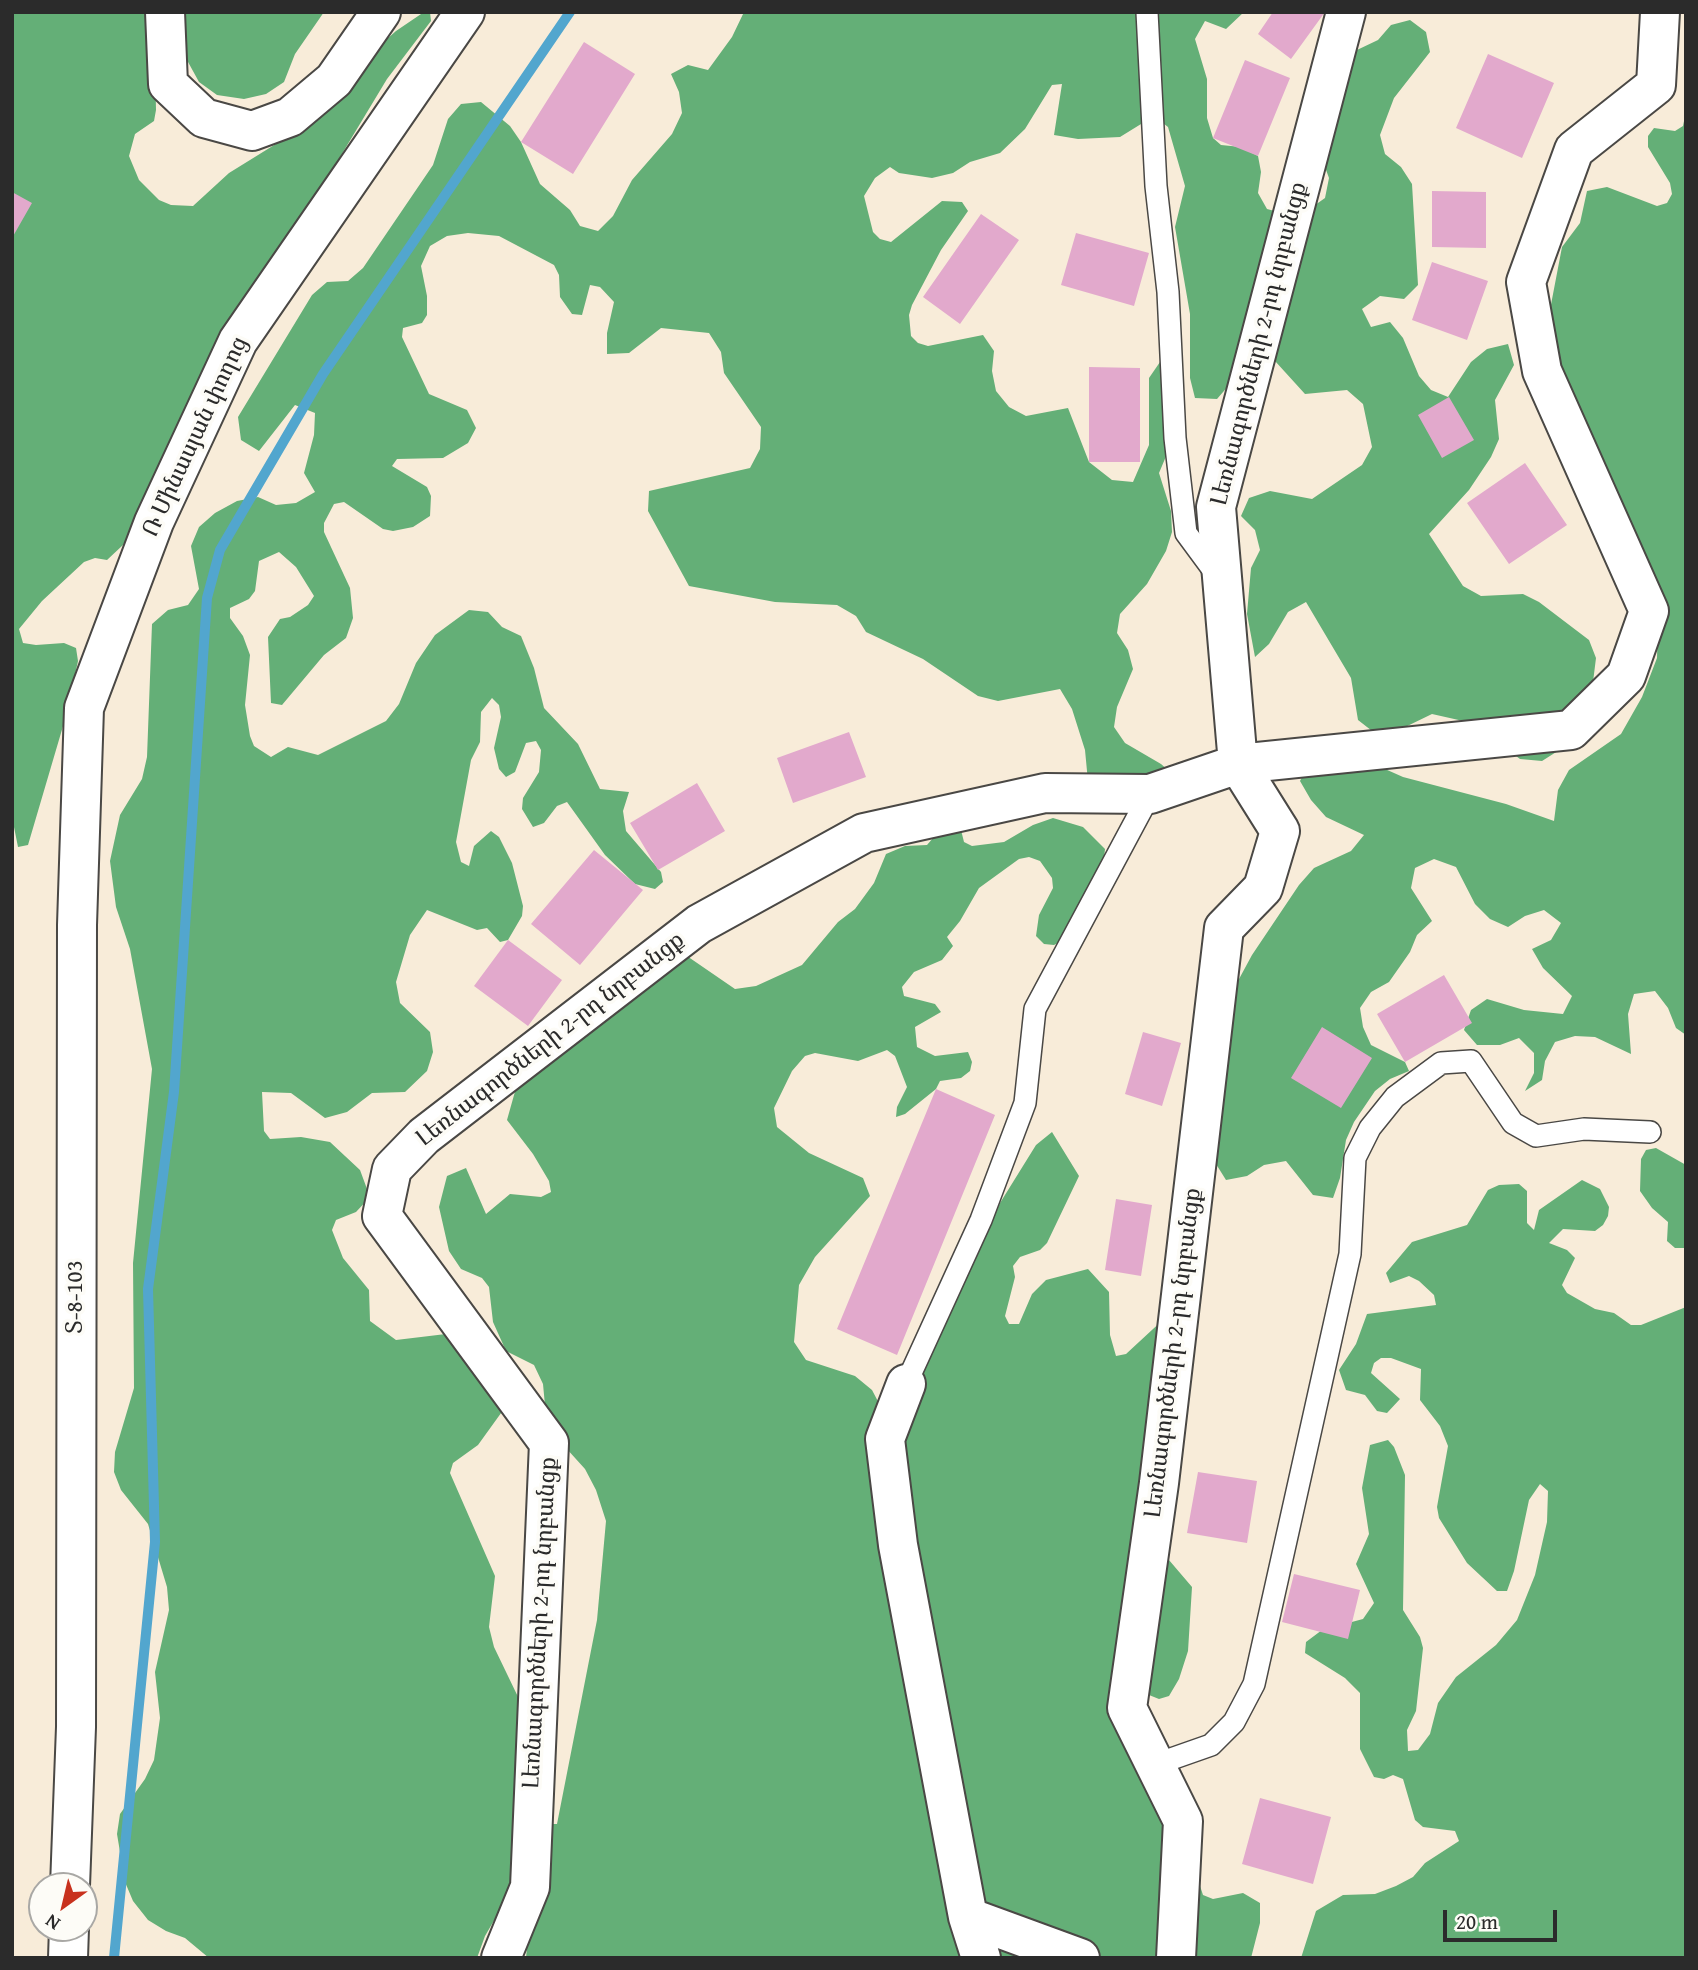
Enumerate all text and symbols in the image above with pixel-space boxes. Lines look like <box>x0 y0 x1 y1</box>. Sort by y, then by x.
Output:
street label: Լեռնագործների 2-րդ նրբանցք <box>1206 179 1314 509</box>
street label: Ռ Մինասյան փողոց <box>137 332 255 542</box>
street label: Լեռնագործների 2-րդ նրբանցք <box>412 927 690 1153</box>
street label: Լեռնագործների 2-րդ նրբանցք <box>1140 1186 1208 1520</box>
street label: Տ-8-103 <box>62 1260 90 1334</box>
street label: Լեռնագործների 2-րդ նրբանցք <box>519 1456 563 1790</box>
north arrow <box>28 1872 98 1942</box>
scale bar <box>1446 1896 1560 1940</box>
text: 20 m <box>1456 1906 1498 1937</box>
text: N <box>39 1908 65 1938</box>

